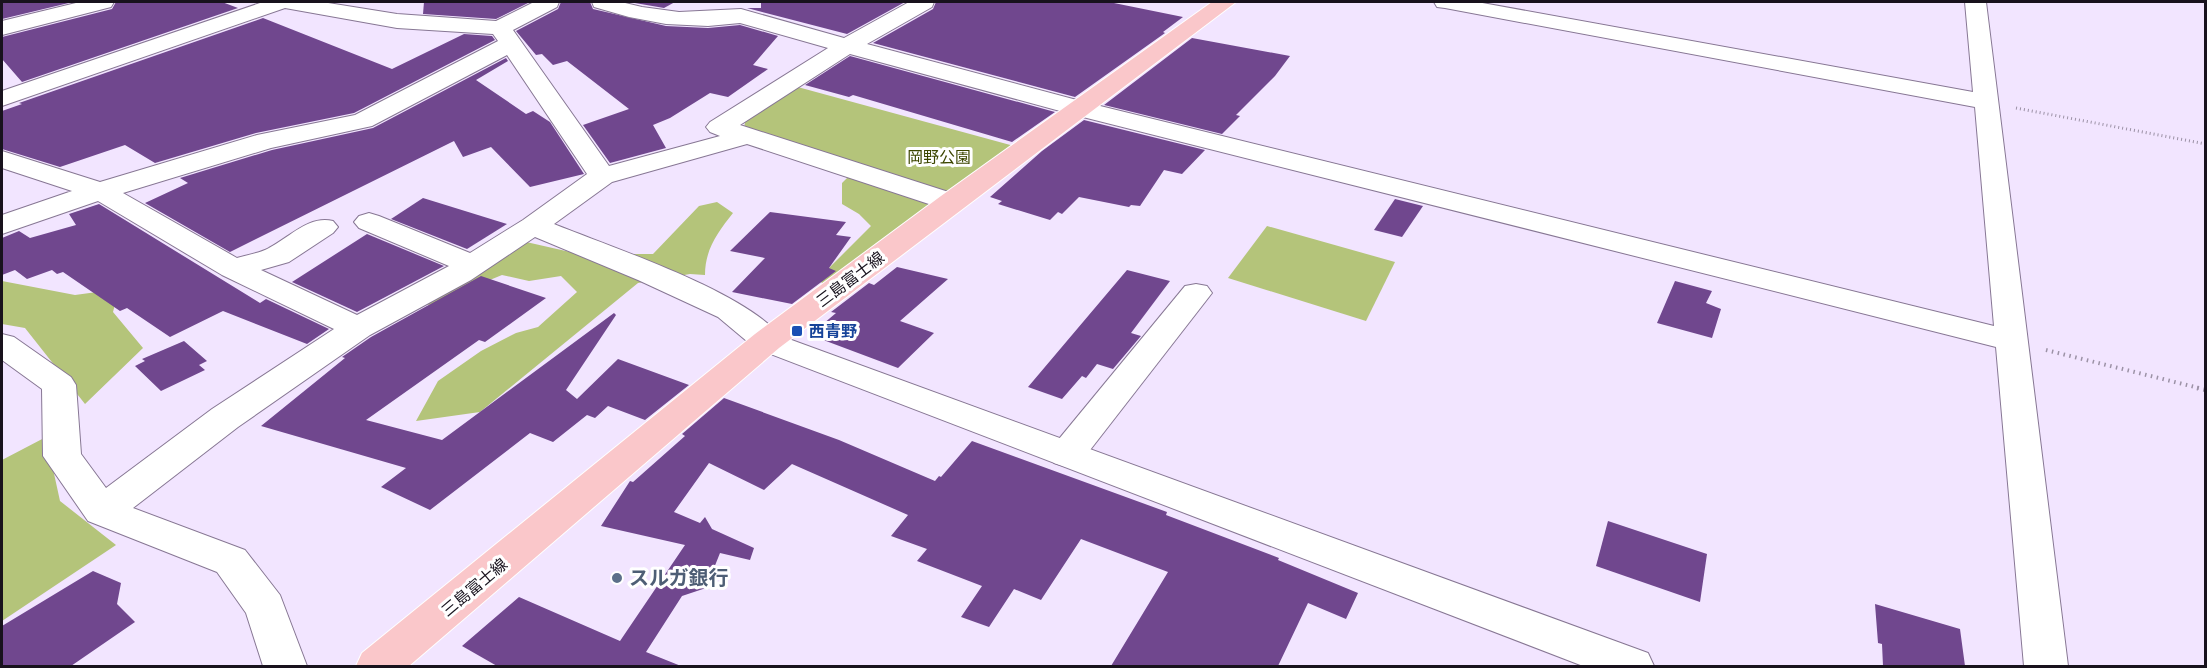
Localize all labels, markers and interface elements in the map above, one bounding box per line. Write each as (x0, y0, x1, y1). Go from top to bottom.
park label: 岡野公園 (907, 149, 971, 169)
street label: 三島富士線 (813, 249, 889, 313)
place label: 西青野 (809, 323, 857, 343)
marker: 西青野 (790, 324, 804, 338)
street label: 三島富士線 (438, 555, 512, 622)
place label: スルガ銀行 (629, 567, 728, 593)
marker: スルガ銀行 (610, 571, 624, 585)

